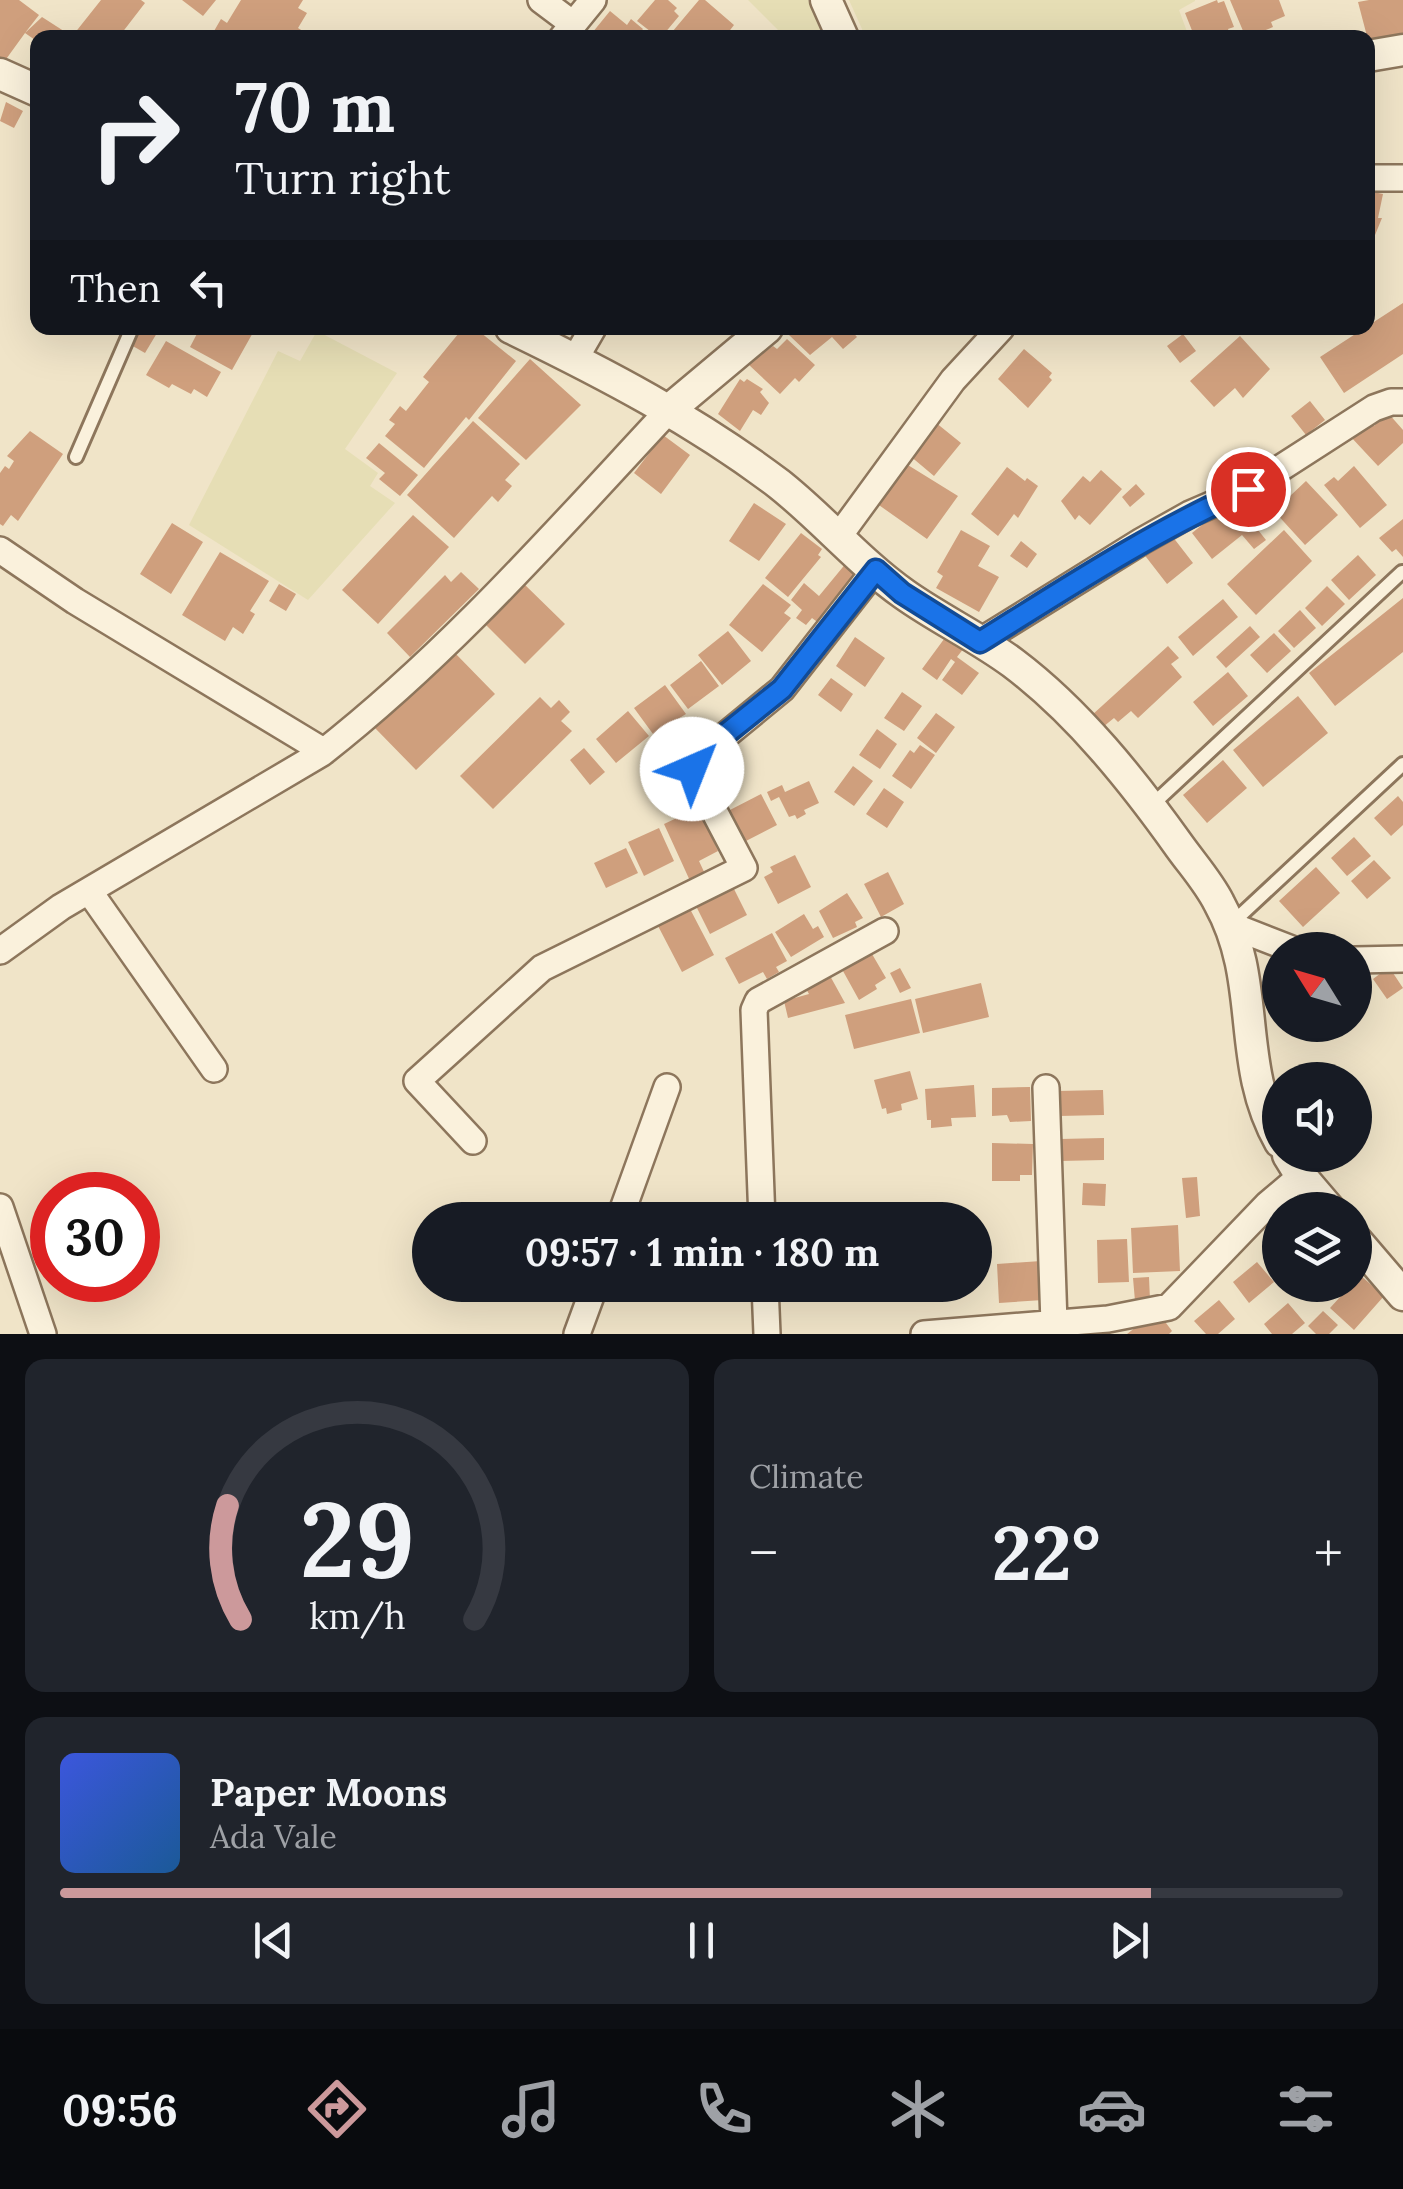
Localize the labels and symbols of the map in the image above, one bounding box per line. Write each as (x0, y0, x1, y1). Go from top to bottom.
pin (1206, 447, 1291, 532)
position arrow (640, 717, 744, 821)
north arrow (1262, 932, 1372, 1042)
speed limit sign: 30 (30, 1172, 160, 1302)

